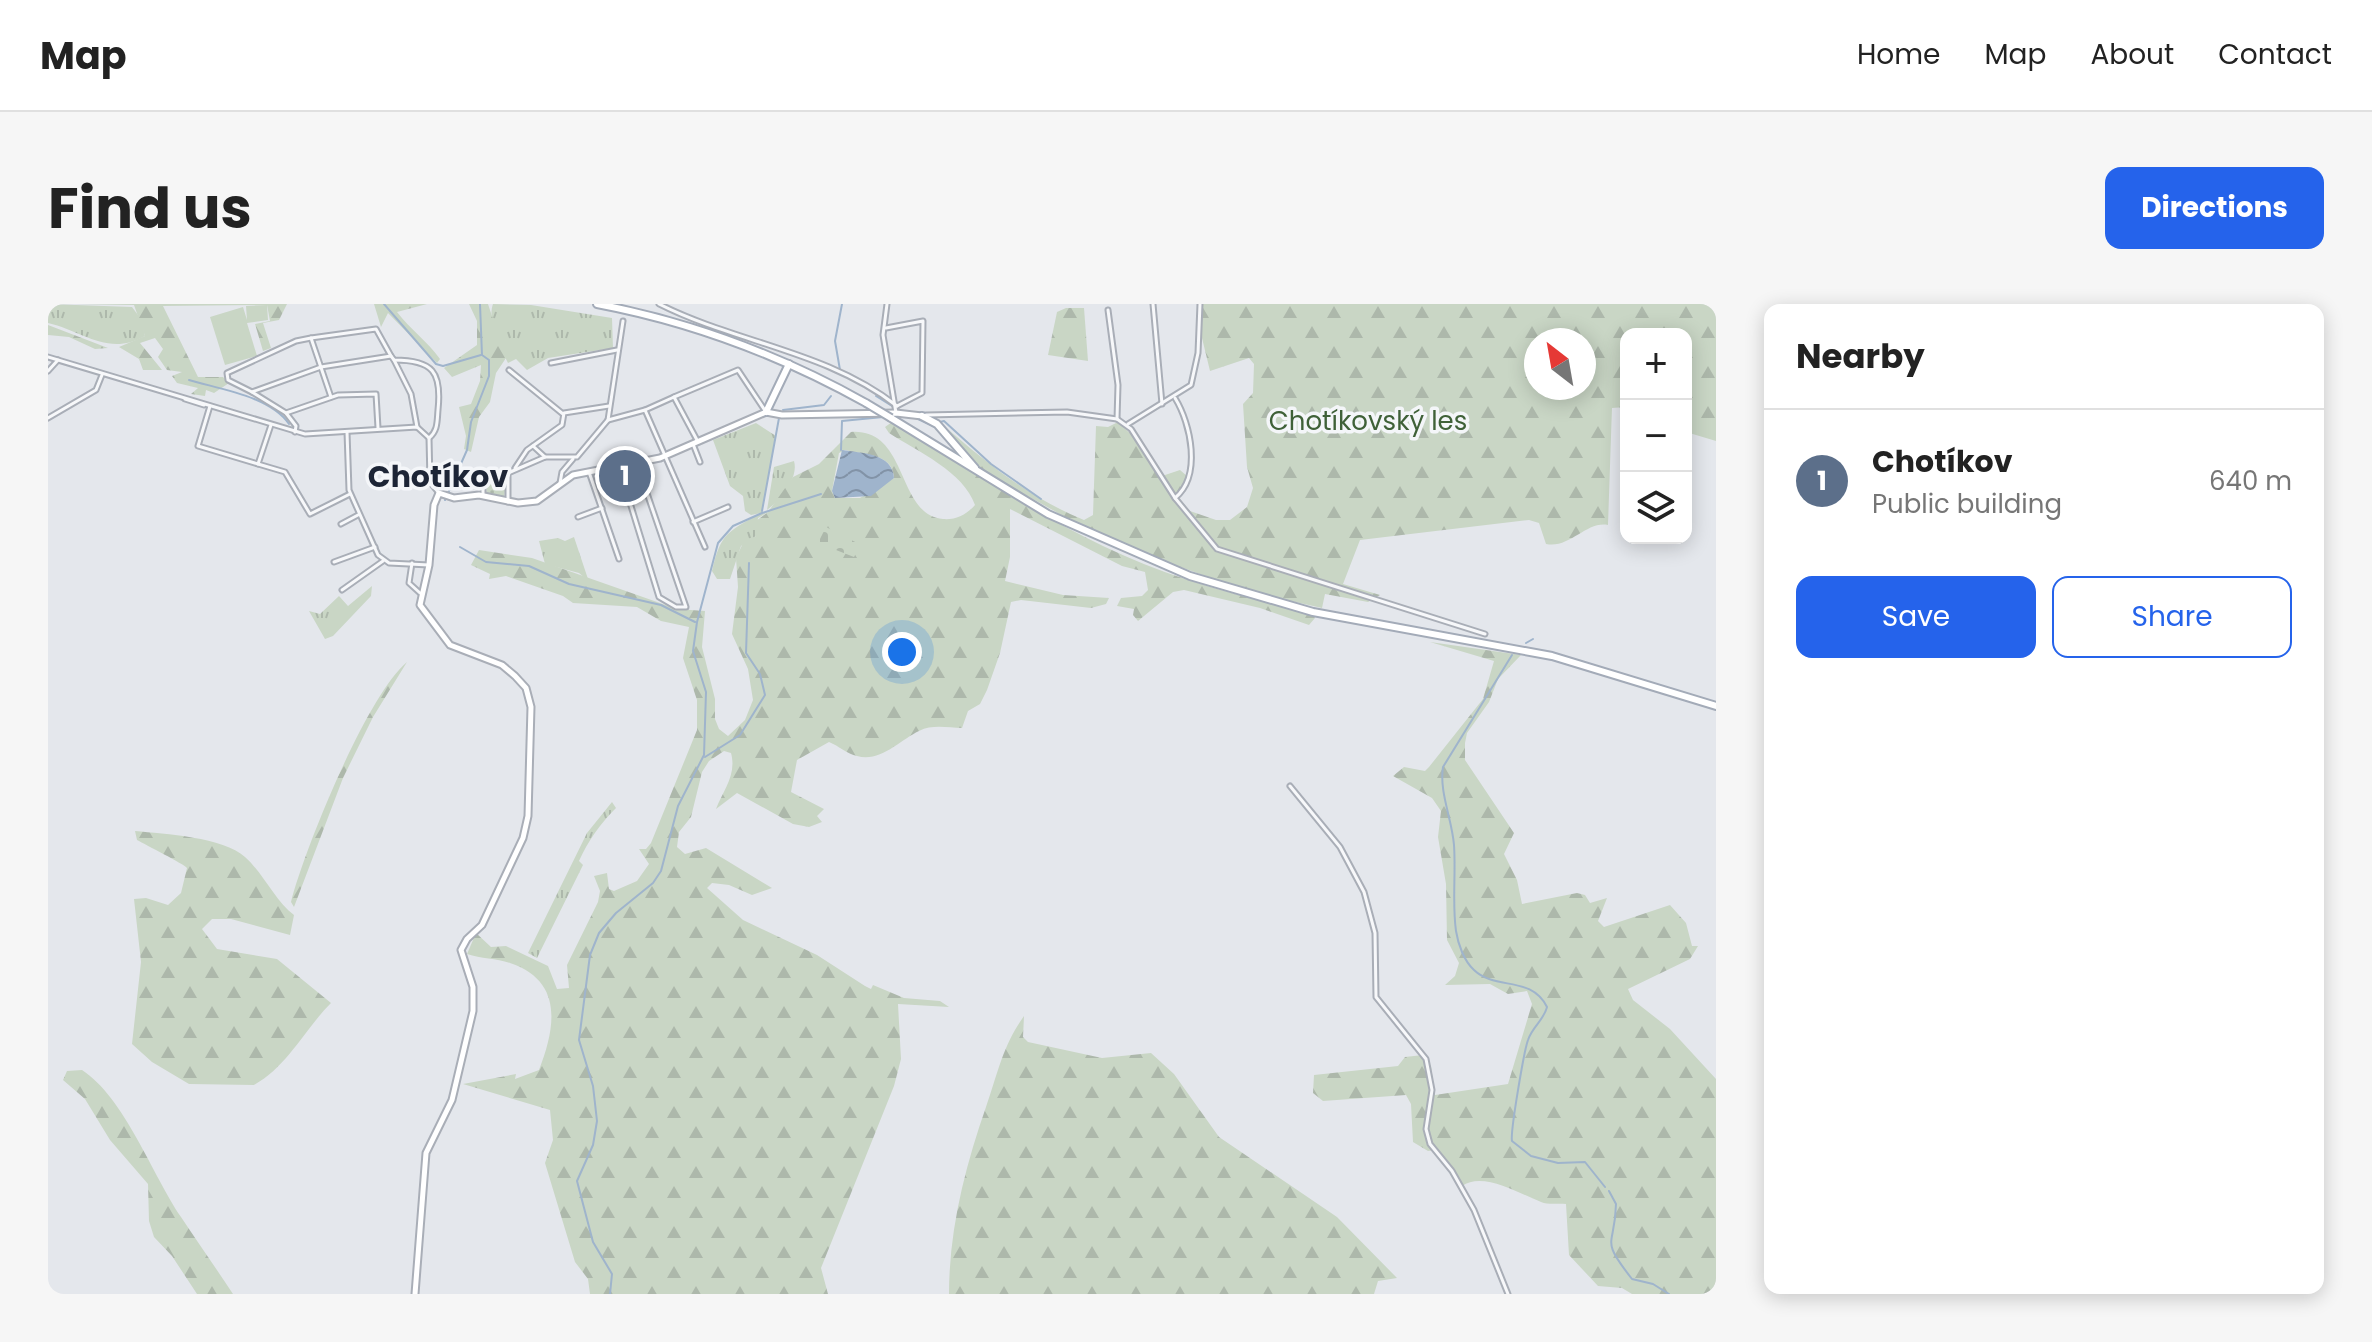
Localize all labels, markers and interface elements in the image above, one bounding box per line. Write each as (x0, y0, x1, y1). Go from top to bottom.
text: Map (40, 29, 127, 82)
text: Home (1857, 35, 1940, 74)
text: Map (1984, 35, 2046, 74)
text: About (2090, 35, 2174, 74)
text: Contact (2218, 35, 2332, 74)
button: Directions (2105, 167, 2324, 249)
text: Find us (48, 169, 252, 248)
north arrow (1524, 328, 1596, 400)
map controls (1620, 328, 1692, 544)
button: + (1620, 328, 1692, 400)
text: Nearby (1796, 332, 1925, 380)
button: − (1620, 400, 1692, 472)
park label: Chotíkovský les (1269, 403, 1467, 439)
text: Chotíkov (1872, 440, 2012, 483)
pin: 1 (599, 446, 651, 506)
district label: Chotíkov (368, 455, 508, 498)
text: 1 (1817, 463, 1827, 499)
text: 640 m (2209, 463, 2292, 499)
button: layers (1620, 472, 1692, 544)
text: Public building (1872, 486, 2062, 522)
button: Save (1796, 576, 2036, 658)
button: Share (2052, 576, 2292, 658)
your location (882, 632, 922, 672)

